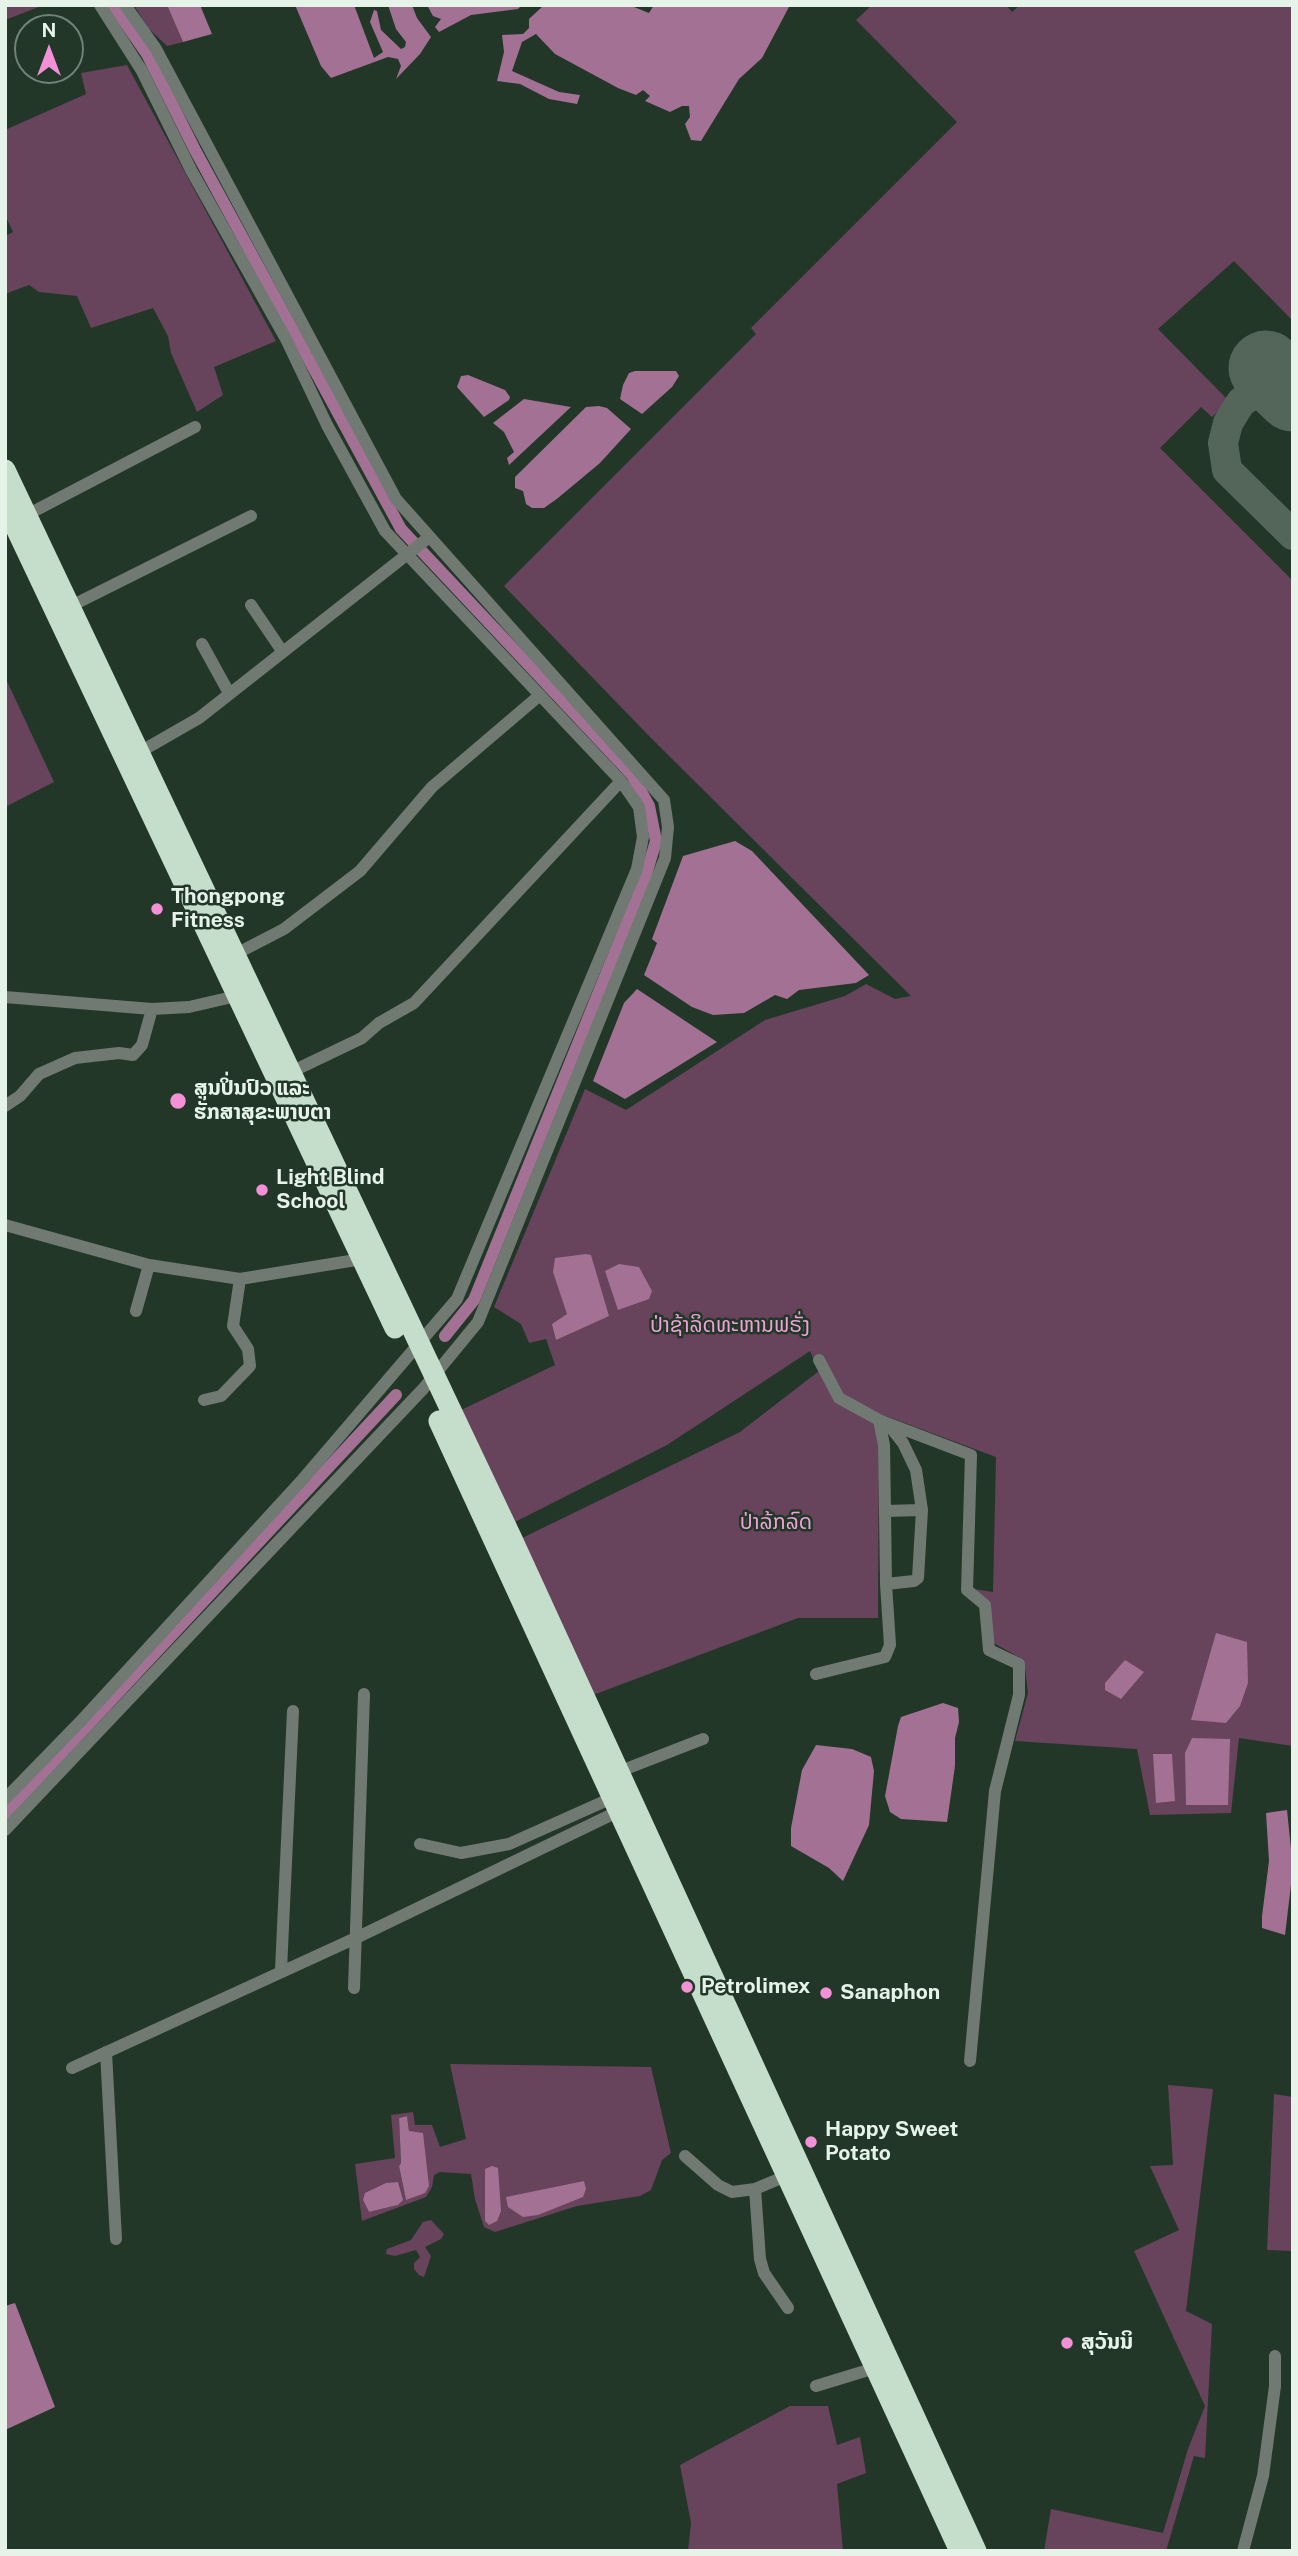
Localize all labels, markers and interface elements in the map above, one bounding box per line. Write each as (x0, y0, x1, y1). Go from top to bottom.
north arrow (14, 14, 84, 84)
text: N (42, 19, 56, 41)
place label: Thongpong Fitness (171, 884, 285, 934)
marker: Thongpong Fitness (149, 901, 165, 917)
place label: ສູນປິ່ນປົວ ແລະ ຮັກສາສຸຂະພາບຕາ (194, 1076, 331, 1126)
marker: ສູນປິ່ນປົວ ແລະ ຮັກສາສຸຂະພາບຕາ (168, 1091, 188, 1111)
place label: Light Blind School (276, 1165, 384, 1215)
marker: Light Blind School (254, 1182, 270, 1198)
park label: ປ່າຊ້າລິດທະຫານຟຣັ່ງ (650, 1313, 810, 1339)
park label: ປ່າລ້ກລົດ (740, 1510, 812, 1536)
place label: Petrolimex (701, 1974, 810, 2000)
marker: Petrolimex (679, 1979, 695, 1995)
place label: Sanaphon (840, 1980, 940, 2006)
marker: Sanaphon (818, 1985, 834, 2001)
place label: Happy Sweet Potato (825, 2117, 958, 2167)
marker: Happy Sweet Potato (803, 2134, 819, 2150)
place label: ສຸວັນນິ (1081, 2330, 1133, 2356)
marker: ສຸວັນນິ (1059, 2335, 1075, 2351)

